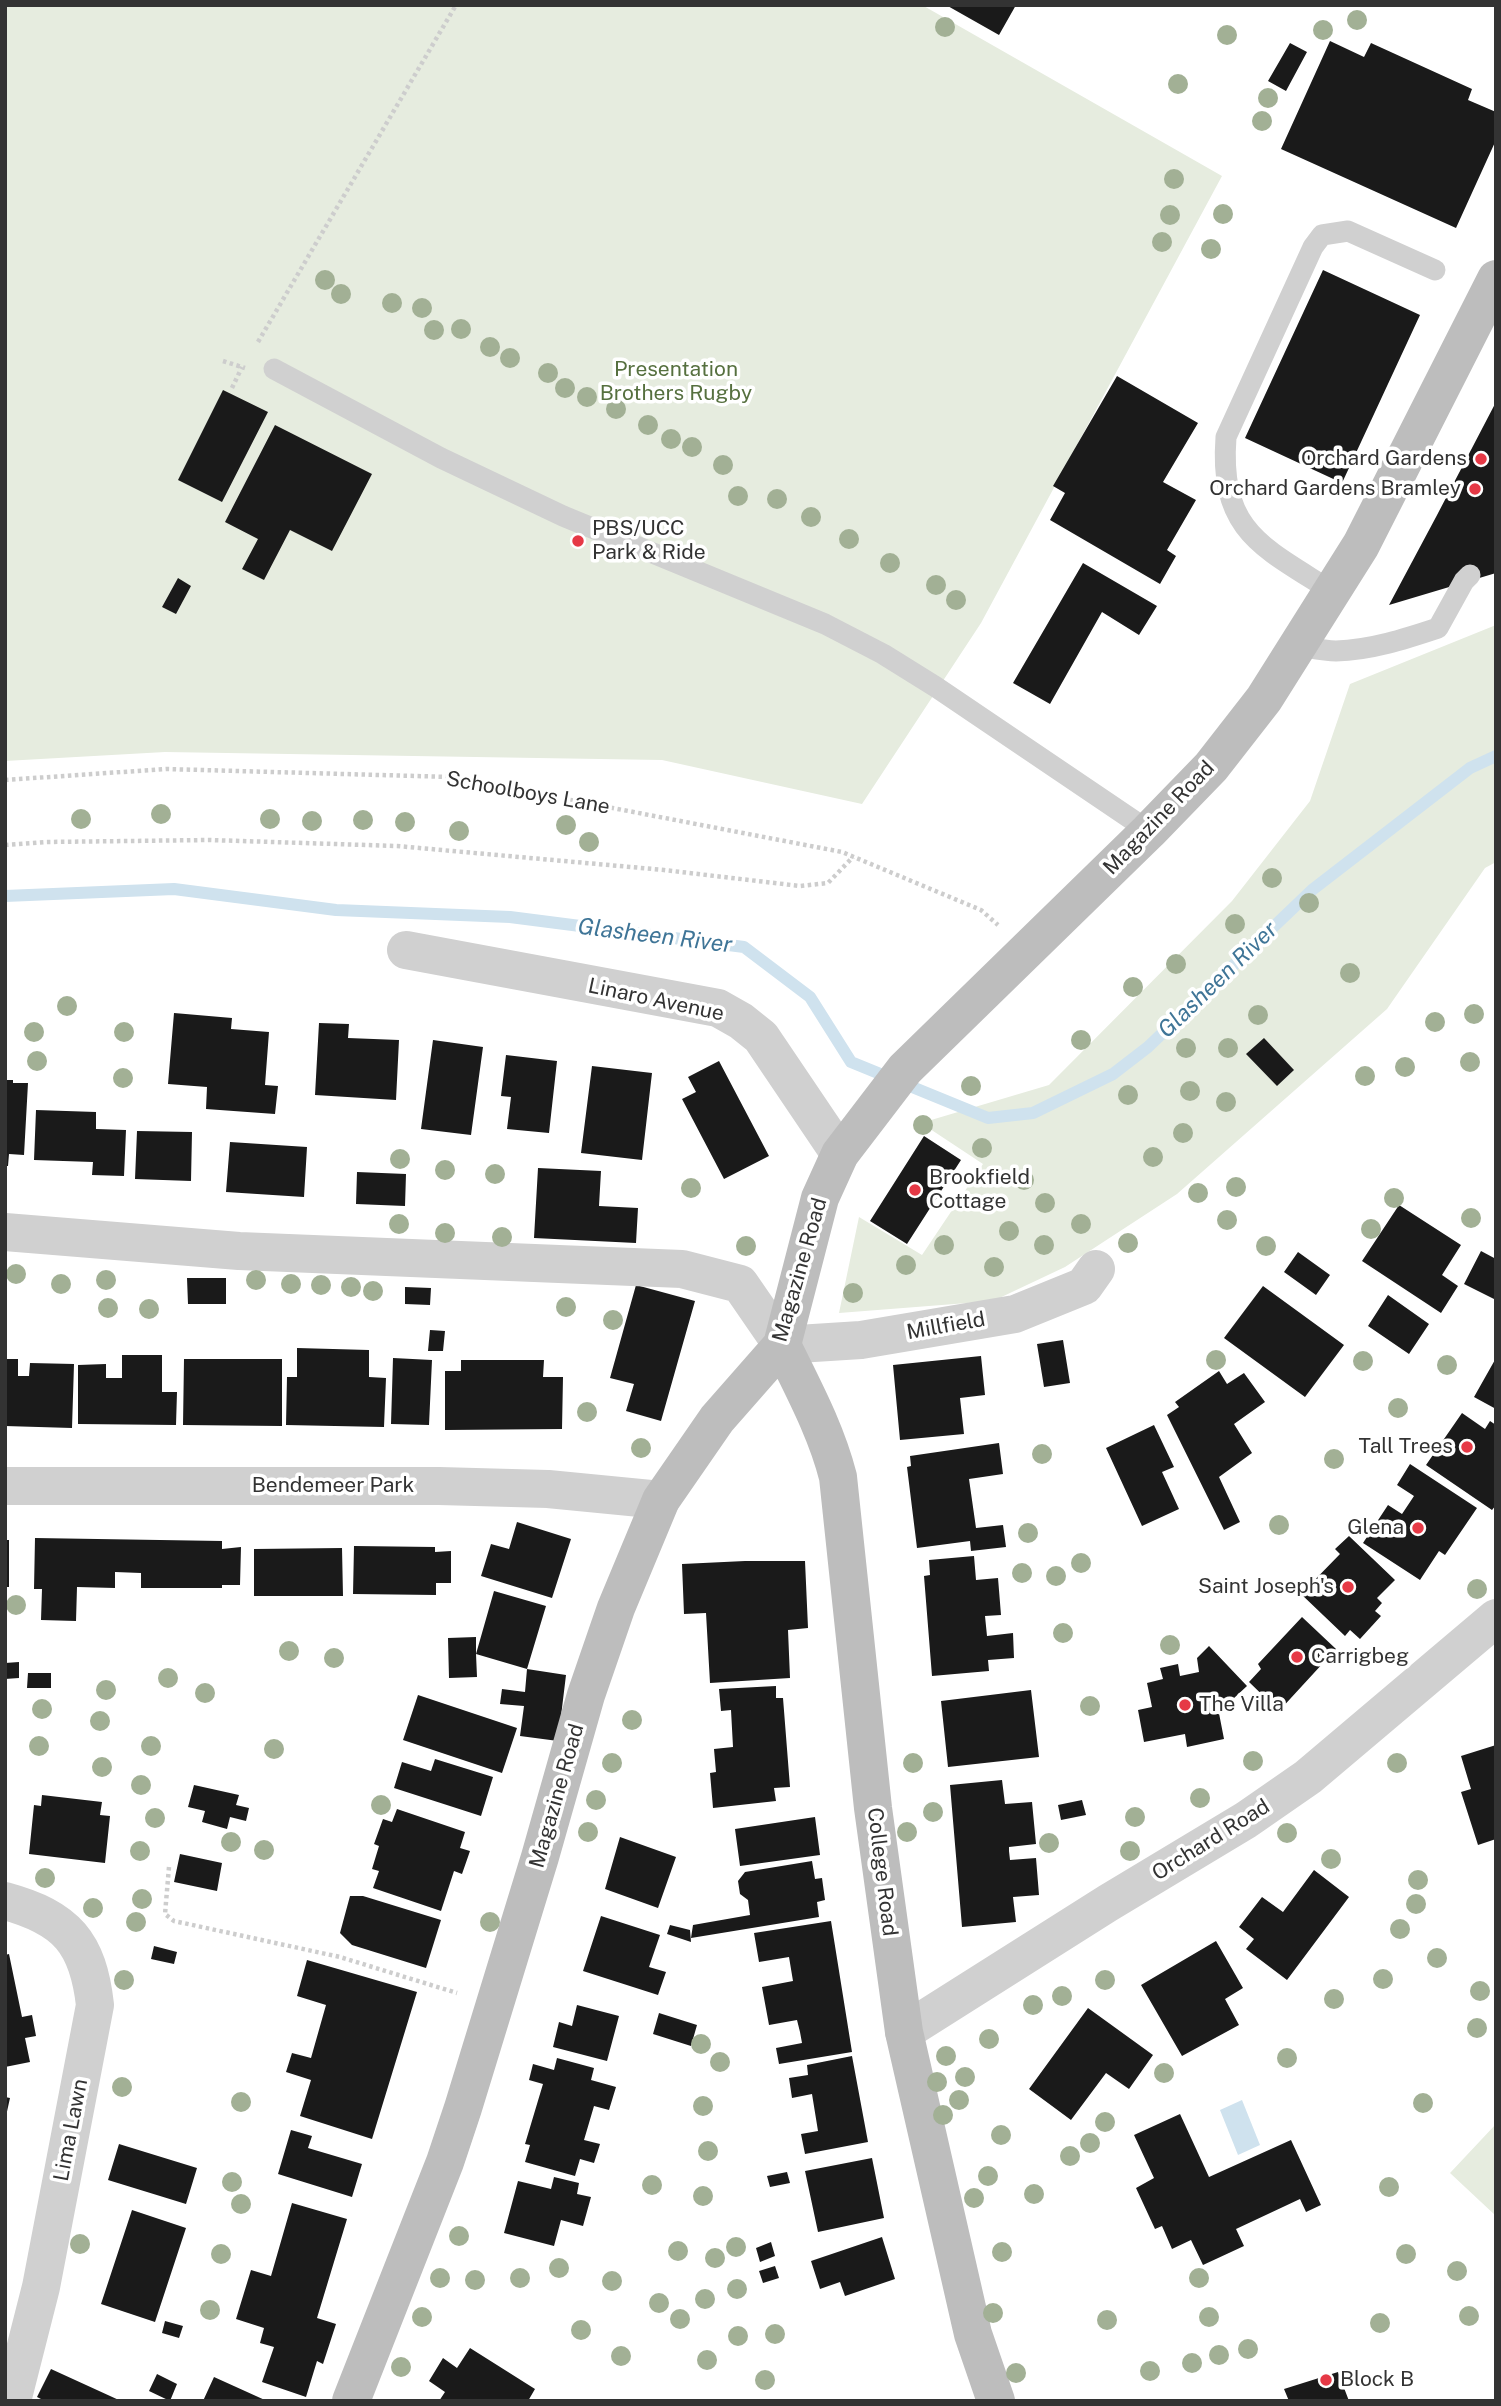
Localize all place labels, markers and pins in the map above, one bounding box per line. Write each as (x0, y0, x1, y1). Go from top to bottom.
place label: Orchard Gardens (1301, 446, 1467, 472)
marker: Orchard Gardens (1473, 451, 1489, 467)
place label: Orchard Gardens Bramley (1209, 476, 1461, 502)
marker: Orchard Gardens Bramley (1467, 481, 1483, 497)
place label: PBS/UCC Park & Ride (592, 516, 706, 566)
marker: PBS/UCC Park & Ride (570, 533, 586, 549)
place label: Brookfield Cottage (929, 1165, 1030, 1215)
marker: Brookfield Cottage (907, 1182, 923, 1198)
place label: Tall Trees (1358, 1434, 1453, 1460)
marker: Tall Trees (1459, 1439, 1475, 1455)
place label: Glena (1347, 1515, 1404, 1541)
marker: Glena (1410, 1520, 1426, 1536)
place label: Saint Joseph's (1198, 1574, 1334, 1600)
marker: Saint Joseph's (1340, 1579, 1356, 1595)
place label: Carrigbeg (1311, 1644, 1409, 1670)
marker: Carrigbeg (1289, 1649, 1305, 1665)
place label: The Villa (1199, 1692, 1284, 1718)
marker: The Villa (1177, 1697, 1193, 1713)
place label: Block B (1340, 2367, 1414, 2393)
marker: Block B (1318, 2372, 1334, 2388)

